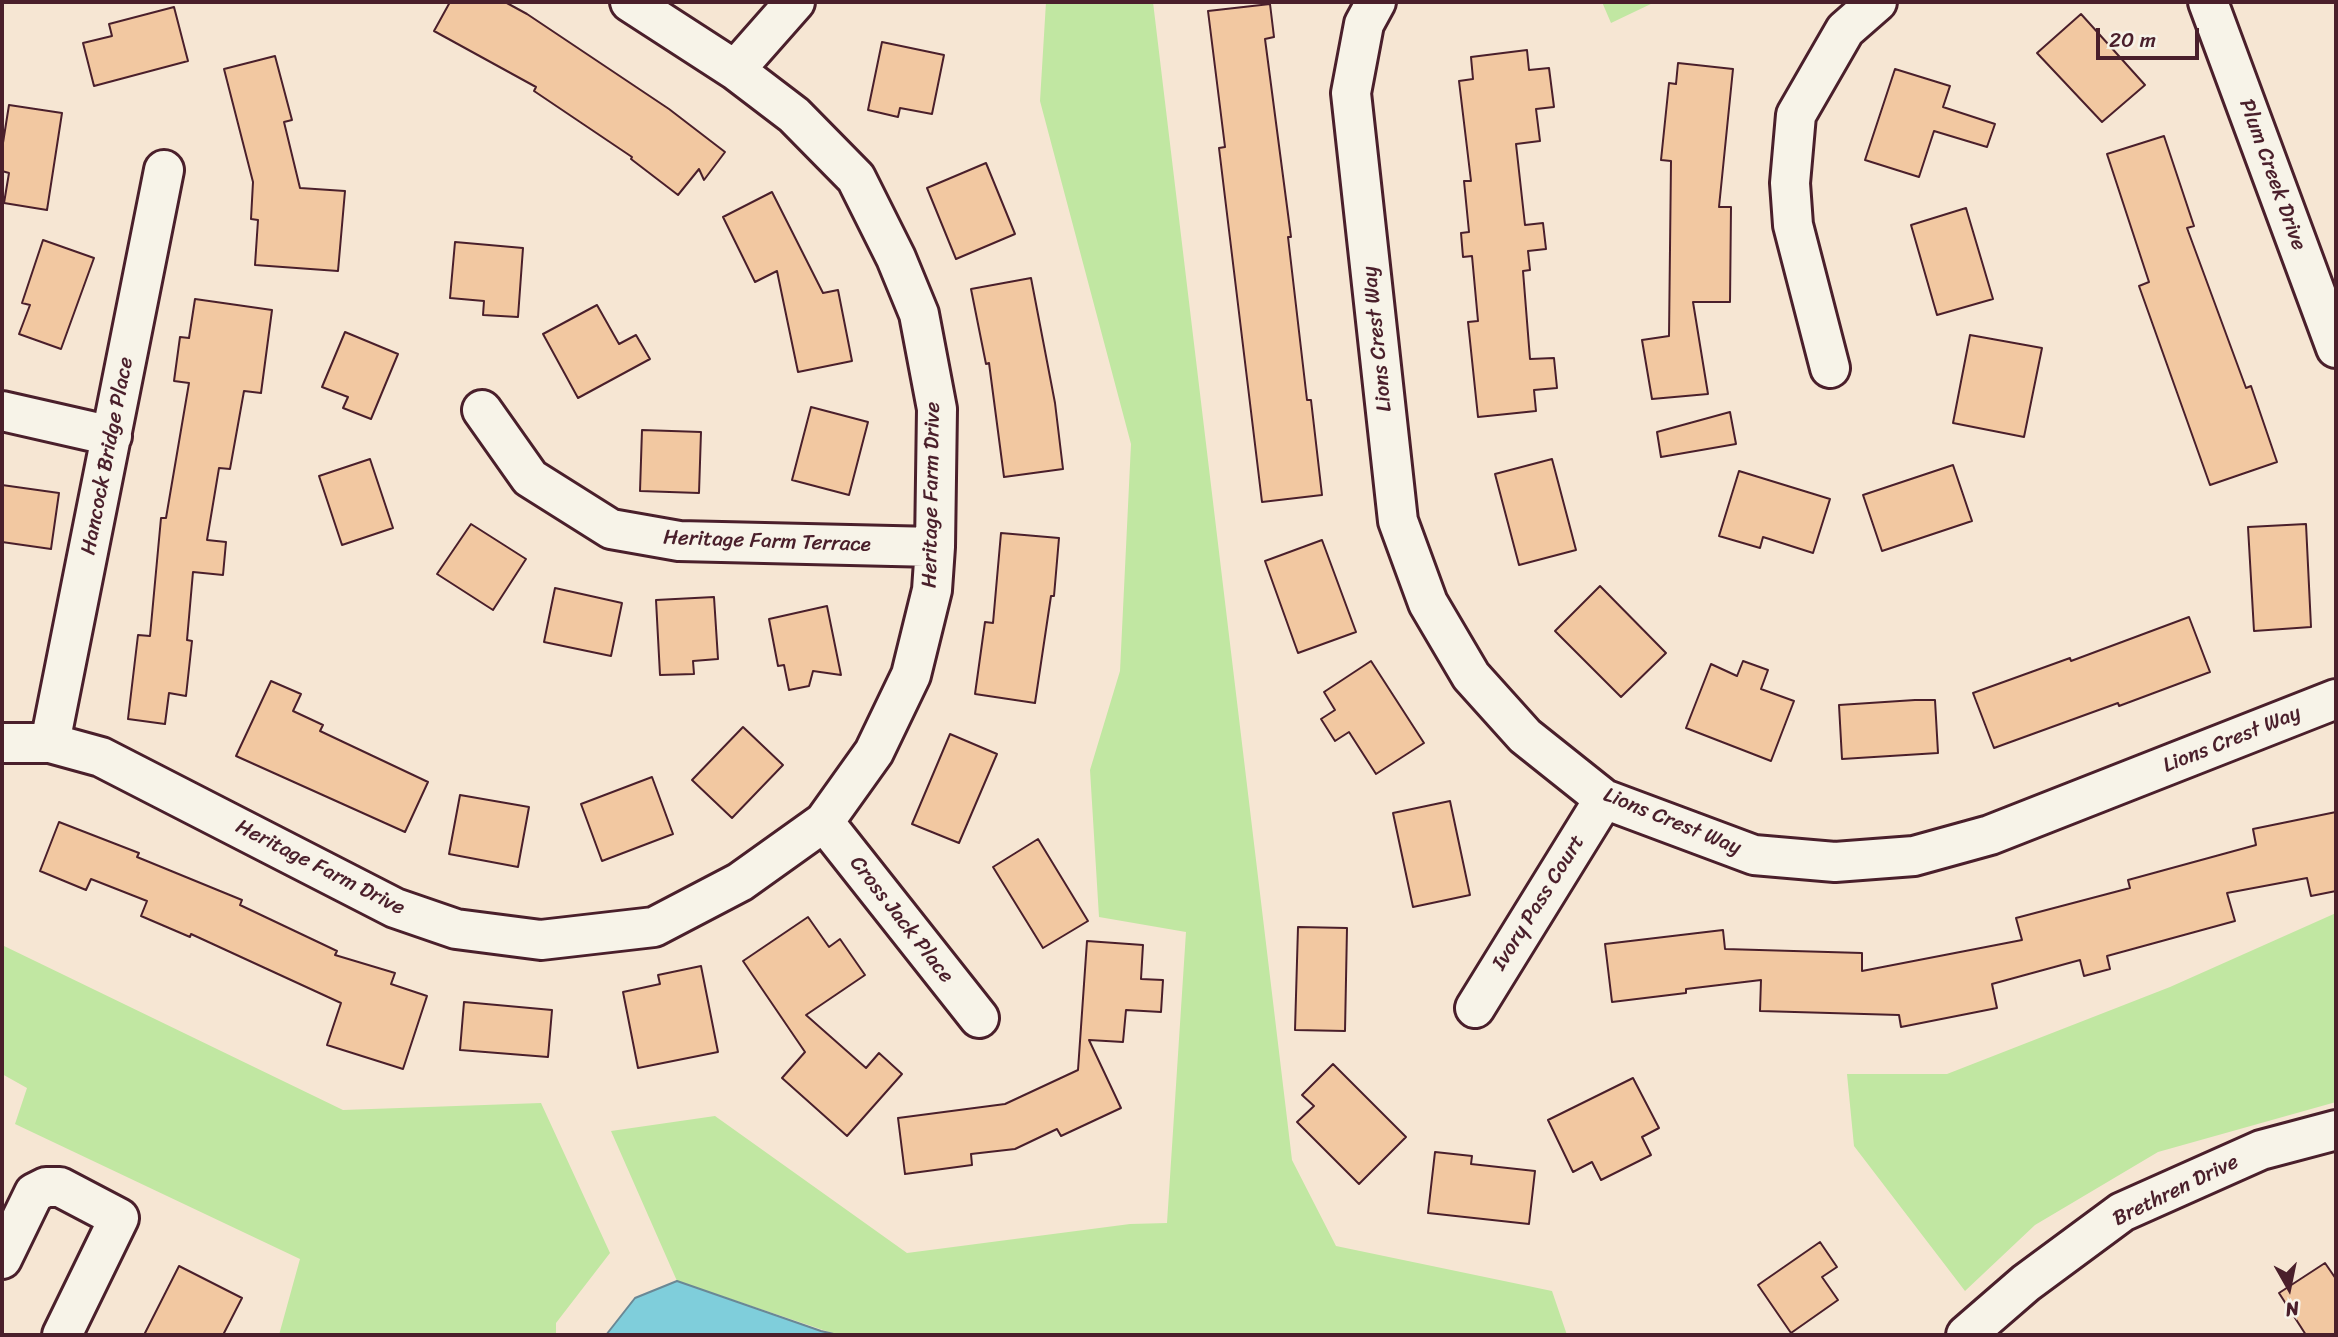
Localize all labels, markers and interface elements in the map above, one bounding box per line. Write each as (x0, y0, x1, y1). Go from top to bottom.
scale bar (2100, 14, 2203, 58)
text: 20 m (2109, 21, 2156, 59)
street label: Plum Creek Drive (2233, 96, 2311, 254)
street label: Lions Crest Way (1358, 265, 1398, 413)
street label: Hancock Bridge Place (76, 355, 140, 557)
street label: Heritage Farm Drive (918, 402, 946, 588)
street label: Heritage Farm Terrace (663, 526, 871, 558)
street label: Lions Crest Way (2159, 701, 2305, 779)
street label: Lions Crest Way (1599, 783, 1745, 861)
street label: Heritage Farm Drive (231, 814, 409, 922)
street label: Ivory Pass Court (1487, 831, 1591, 975)
street label: Cross Jack Place (844, 852, 958, 988)
street label: Brethren Drive (2109, 1150, 2243, 1232)
north arrow (2254, 1253, 2324, 1323)
text: N (2283, 1292, 2301, 1327)

